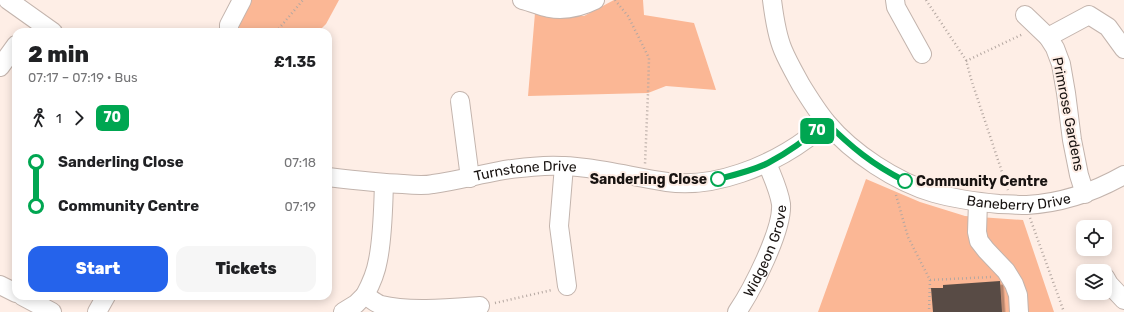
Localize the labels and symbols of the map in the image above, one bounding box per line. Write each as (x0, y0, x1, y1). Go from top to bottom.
street label: Primrose Gardens (1049, 55, 1087, 173)
line badge: 70 (799, 118, 835, 144)
street label: Turnstone Drive (472, 157, 577, 184)
place label: Sanderling Close (590, 171, 707, 188)
marker: Sanderling Close (710, 171, 726, 187)
marker: Community Centre (897, 173, 913, 189)
place label: Community Centre (916, 173, 1048, 190)
street label: Baneberry Drive (965, 189, 1073, 214)
street label: Widgeon Grove (740, 204, 790, 300)

